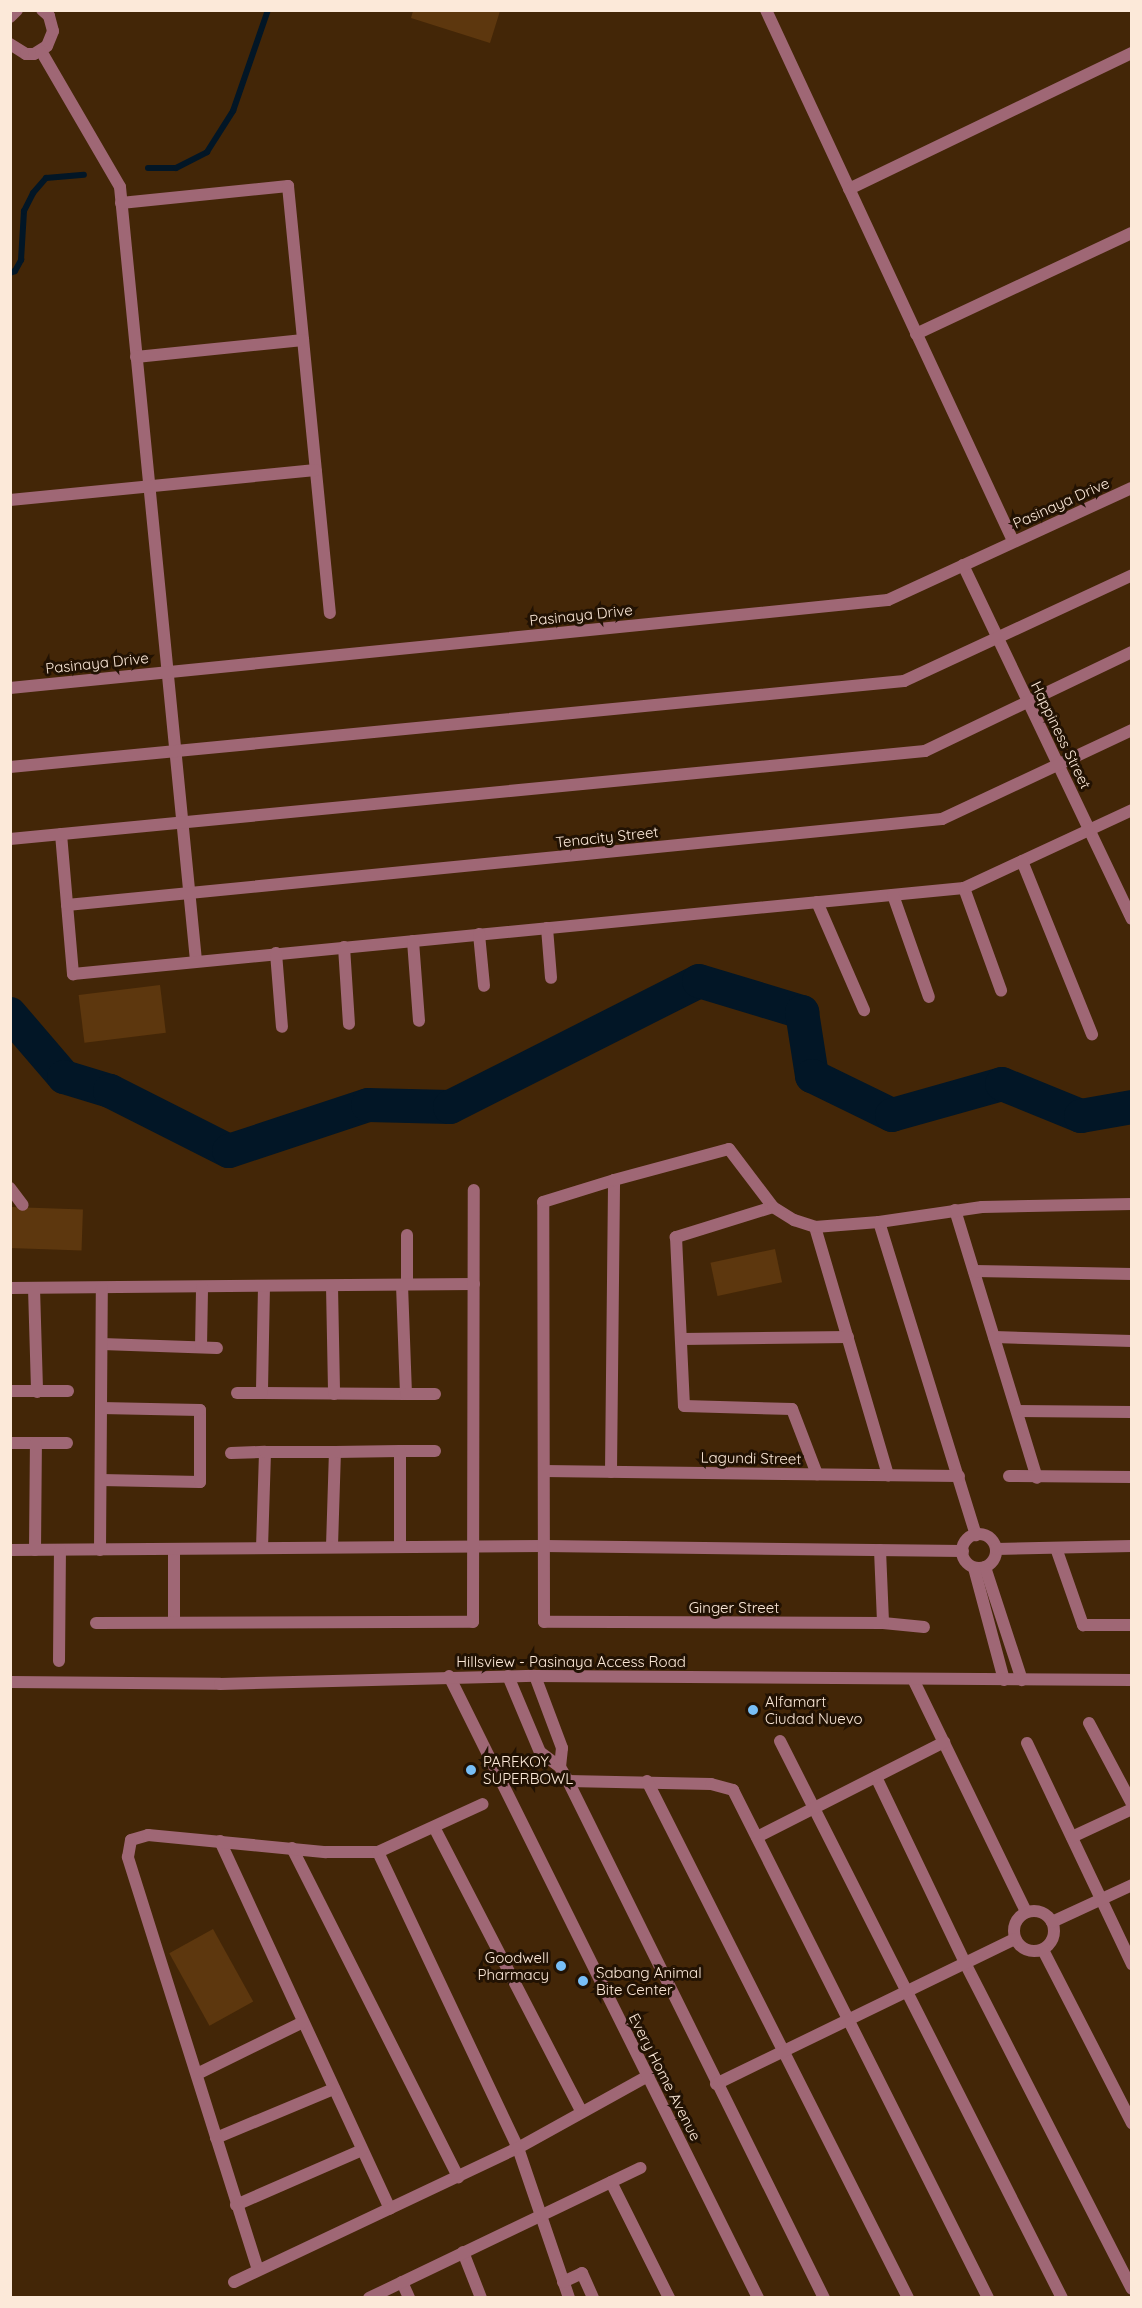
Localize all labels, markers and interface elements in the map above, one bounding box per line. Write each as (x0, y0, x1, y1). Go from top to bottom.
street label: Pasinaya Drive (1010, 474, 1112, 532)
street label: Pasinaya Drive (528, 601, 634, 629)
street label: Pasinaya Drive (44, 649, 150, 677)
street label: Happiness Street (1027, 678, 1095, 792)
street label: Tenacity Street (555, 823, 659, 851)
street label: Lagundi Street (700, 1448, 802, 1468)
street label: Ginger Street (689, 1599, 779, 1617)
street label: Hillsview - Pasinaya Access Road (456, 1653, 686, 1671)
place label: Alfamart Ciudad Nuevo (765, 1692, 863, 1727)
marker: Alfamart Ciudad Nuevo (746, 1703, 760, 1717)
place label: PAREKOY SUPERBOWL (483, 1752, 573, 1787)
marker: PAREKOY SUPERBOWL (464, 1763, 478, 1777)
place label: Goodwell Pharmacy (478, 1948, 549, 1983)
marker: Goodwell Pharmacy (554, 1959, 568, 1973)
place label: Sabang Animal Bite Center (596, 1963, 702, 1998)
marker: Sabang Animal Bite Center (574, 1972, 592, 1990)
street label: Every Home Avenue (625, 2010, 705, 2144)

